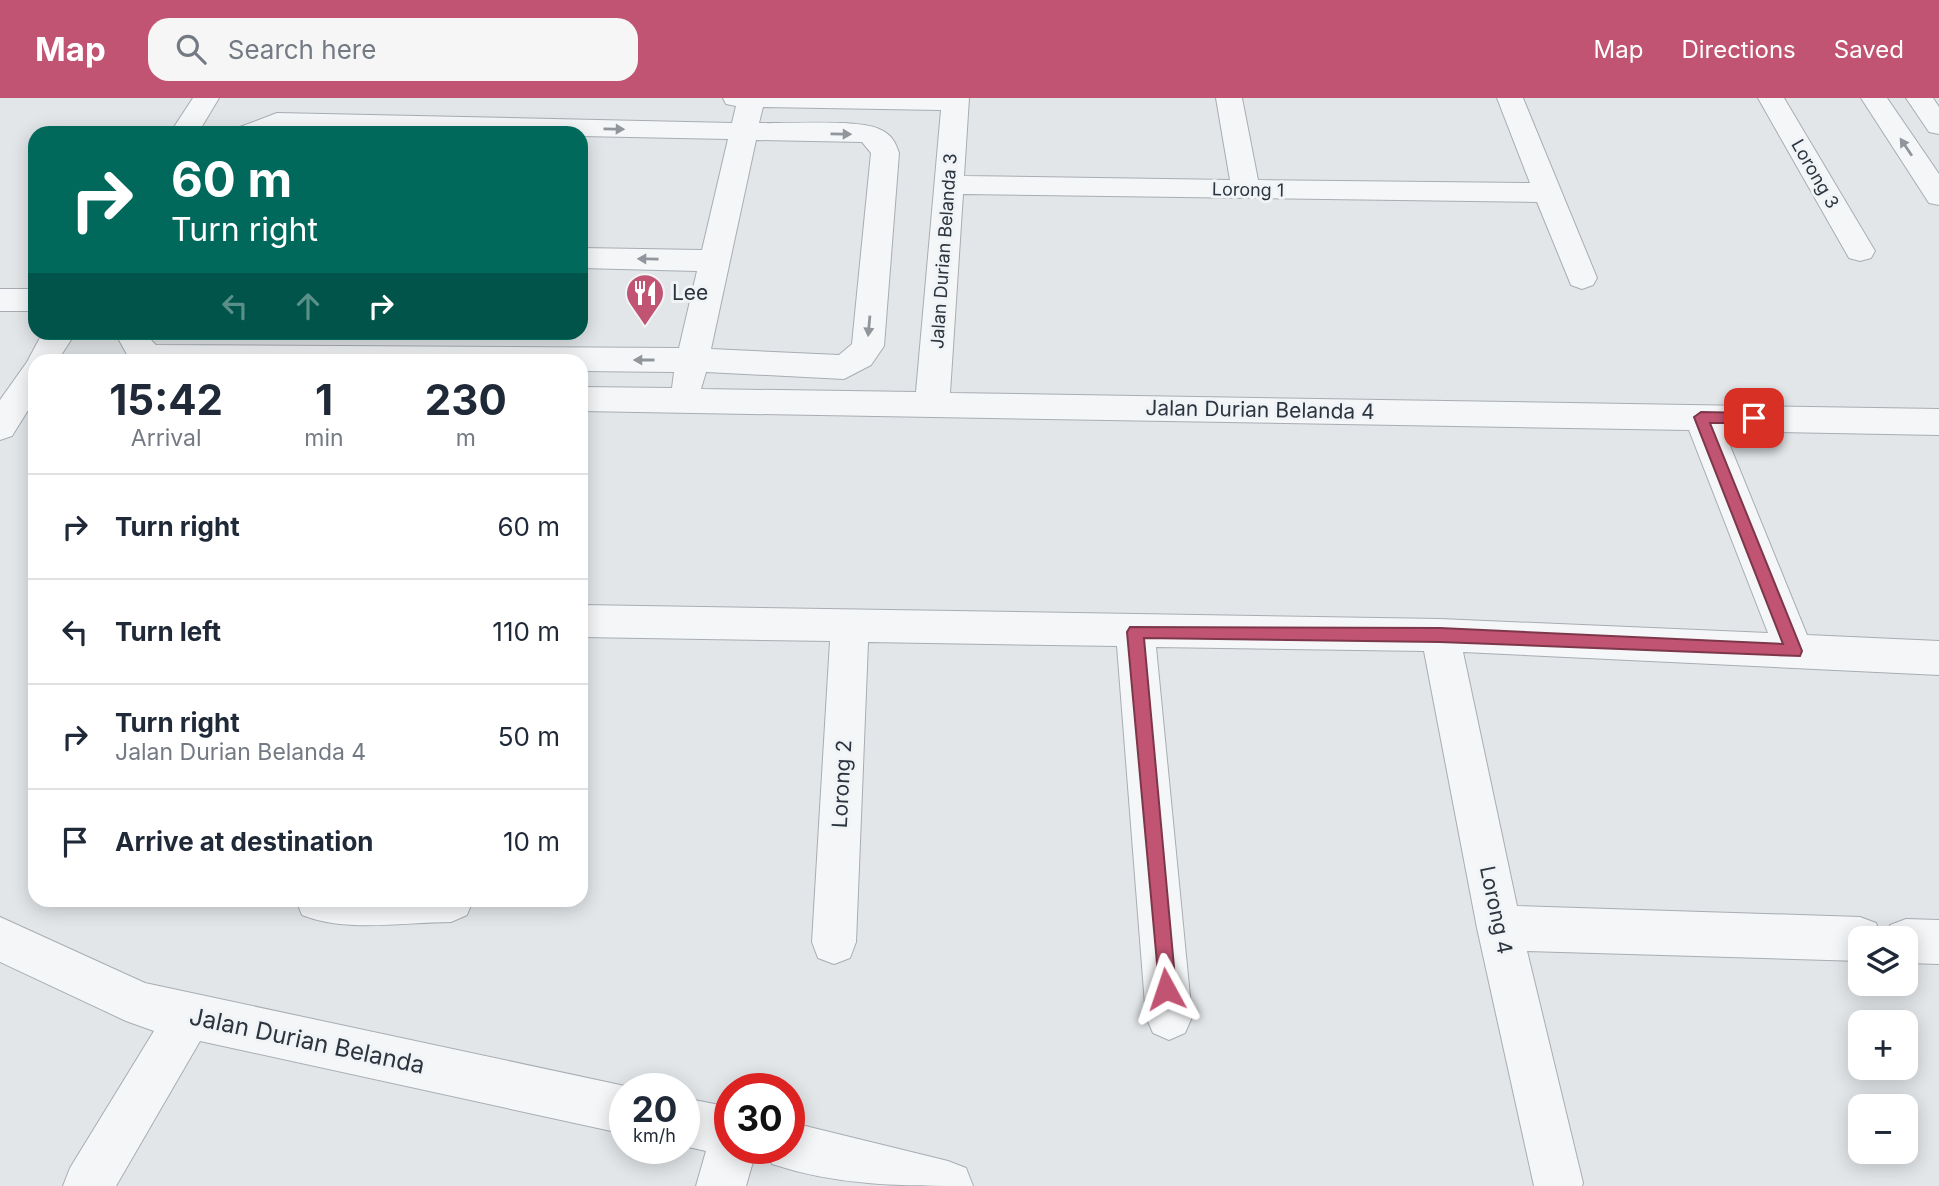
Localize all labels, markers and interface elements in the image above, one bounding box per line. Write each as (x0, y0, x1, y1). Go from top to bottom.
search box (148, 18, 638, 81)
text: Map (35, 29, 106, 69)
icon: search (172, 30, 210, 68)
text: Search here (228, 34, 376, 65)
text: Map (1594, 35, 1643, 64)
text: Directions (1681, 35, 1796, 64)
text: Saved (1834, 35, 1904, 64)
one-way arrow (603, 124, 625, 135)
one-way arrow (830, 128, 852, 139)
street label: Lorong 3 (1787, 136, 1844, 212)
one-way arrow (1900, 137, 1913, 157)
text: 60 m (171, 150, 292, 209)
street label: Jalan Durian Belanda 3 (926, 152, 961, 350)
icon: right (56, 154, 147, 245)
street label: Lorong 1 (1212, 178, 1284, 201)
text: Turn right (171, 210, 318, 249)
one-way arrow (637, 253, 659, 265)
restaurant icon: Lee (624, 272, 666, 327)
place label: Lee (672, 280, 708, 305)
icon: left (216, 287, 254, 325)
icon: ahead (289, 287, 327, 325)
icon: right (362, 287, 400, 325)
one-way arrow (863, 315, 874, 337)
one-way arrow (633, 354, 655, 366)
text: 15:42 (109, 374, 223, 425)
text: 1 (315, 374, 333, 425)
text: 230 (425, 374, 507, 425)
pin (1724, 388, 1784, 448)
street label: Jalan Durian Belanda 4 (1145, 395, 1375, 424)
icon: arrive (1735, 399, 1773, 437)
text: Arrival (131, 424, 202, 452)
text: min (304, 424, 344, 452)
text: m (456, 424, 476, 452)
icon: right (56, 508, 94, 546)
text: Turn right (115, 511, 240, 542)
text: 60 m (497, 511, 560, 542)
icon: left (56, 613, 94, 651)
text: Turn left (115, 616, 221, 647)
text: 110 m (492, 616, 560, 647)
text: Turn right (115, 707, 240, 738)
icon: right (56, 718, 94, 756)
text: 50 m (498, 721, 560, 752)
text: Jalan Durian Belanda 4 (115, 738, 366, 766)
street label: Lorong 2 (827, 739, 856, 829)
icon: arrive (56, 823, 94, 861)
text: Arrive at destination (115, 826, 374, 857)
text: 10 m (503, 826, 560, 857)
street label: Lorong 4 (1475, 864, 1518, 956)
map controls (1848, 926, 1918, 1164)
button: layers (1848, 926, 1918, 996)
position arrow (1129, 952, 1203, 1026)
street label: Jalan Durian Belanda (187, 1001, 427, 1080)
button: + (1848, 1010, 1918, 1080)
speed limit sign: 30 (714, 1073, 805, 1164)
text: 20 (632, 1088, 677, 1130)
button: − (1848, 1094, 1918, 1164)
text: km/h (633, 1125, 676, 1146)

